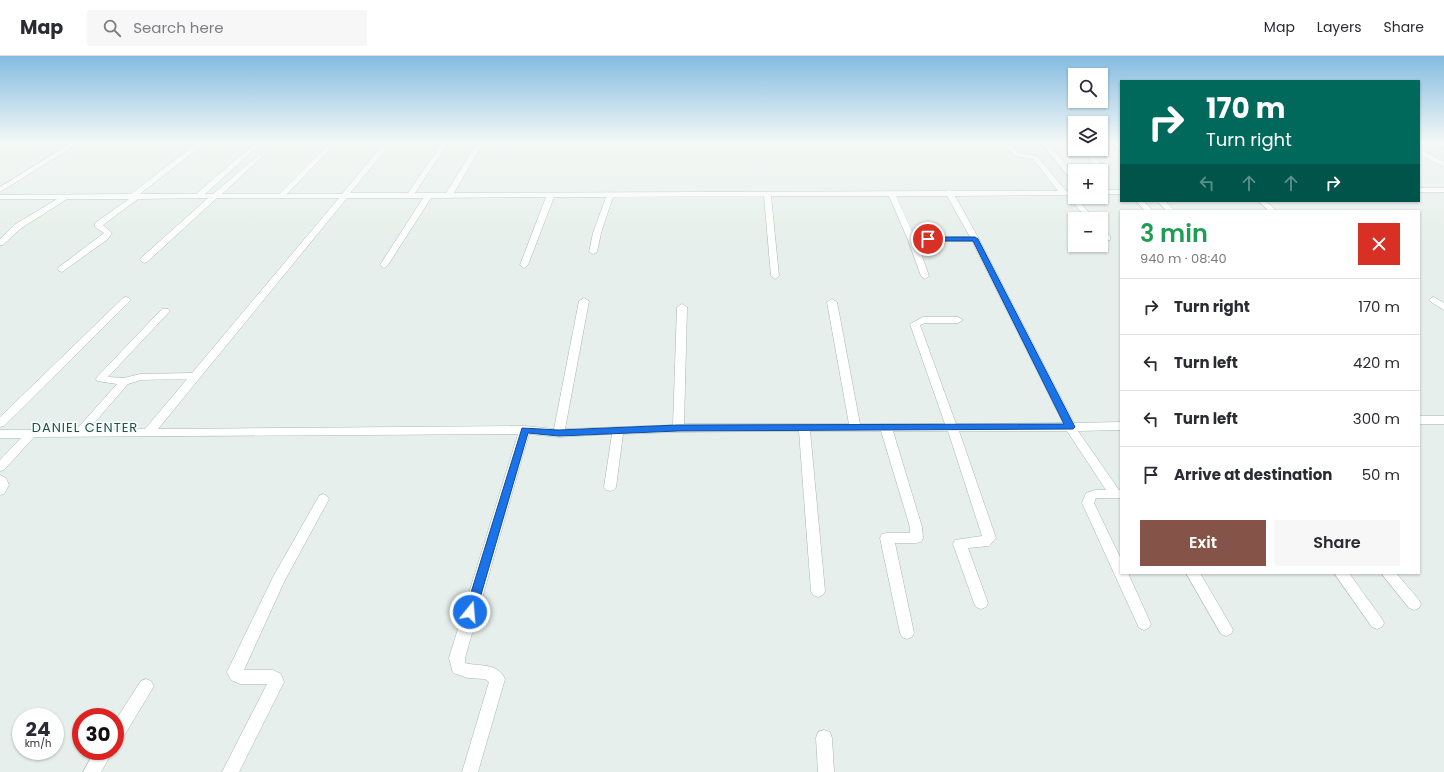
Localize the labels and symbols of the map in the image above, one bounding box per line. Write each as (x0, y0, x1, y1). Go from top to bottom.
pin (911, 222, 945, 256)
district label: DANIEL CENTER (32, 418, 138, 437)
position arrow (449, 591, 491, 633)
speed limit sign: 30 (72, 708, 124, 760)

